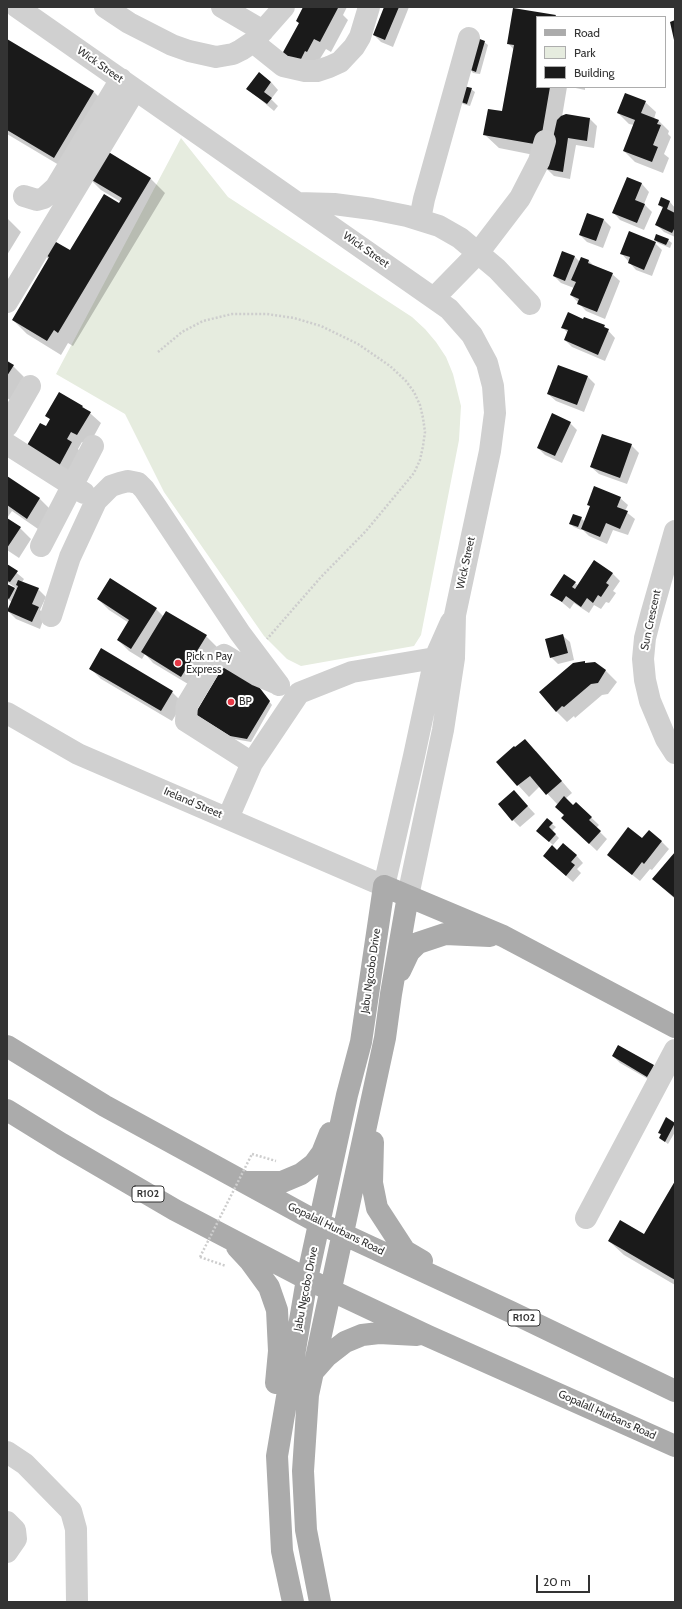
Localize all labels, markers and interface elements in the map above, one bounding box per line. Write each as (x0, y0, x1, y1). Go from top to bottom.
legend (536, 16, 666, 88)
text: Road (574, 25, 600, 40)
street label: Wick Street (74, 44, 126, 86)
text: Park (574, 45, 596, 60)
text: Building (574, 65, 615, 80)
street label: Wick Street (340, 229, 392, 271)
street label: Wick Street (454, 536, 478, 590)
street label: Sun Crescent (638, 589, 664, 651)
place label: Pick n Pay Express (186, 650, 232, 676)
marker: Pick n Pay Express (173, 658, 183, 668)
place label: BP (239, 695, 252, 709)
marker: BP (226, 697, 236, 707)
street label: Ireland Street (162, 785, 224, 821)
street label: Jabu Ngcobo Drive (359, 928, 383, 1014)
road number: R102 (132, 1186, 164, 1202)
street label: Gopalall Hurbans Road (286, 1200, 386, 1258)
street label: Jabu Ngcobo Drive (291, 1246, 321, 1332)
road number: R102 (508, 1310, 540, 1326)
street label: Gopalall Hurbans Road (556, 1387, 658, 1443)
scale bar (538, 1567, 592, 1593)
text: 20 m (543, 1574, 571, 1589)

